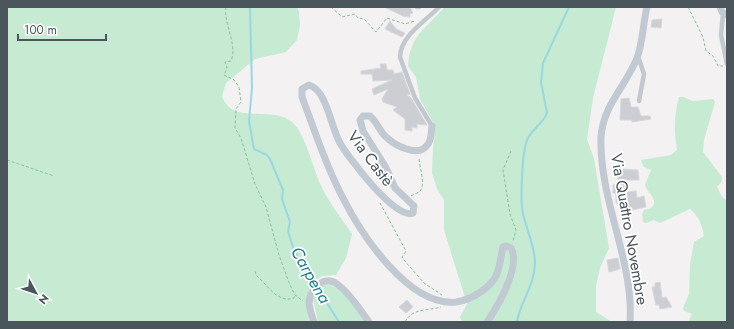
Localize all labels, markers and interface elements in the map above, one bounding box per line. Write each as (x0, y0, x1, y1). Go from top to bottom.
scale bar (18, 16, 106, 42)
text: 100 m (24, 21, 57, 39)
street label: Via Castè (342, 126, 399, 191)
street label: Via Quattro Novembre (605, 152, 654, 307)
water label: Carpena (285, 242, 337, 309)
north arrow (16, 273, 56, 313)
text: N (35, 291, 53, 308)

